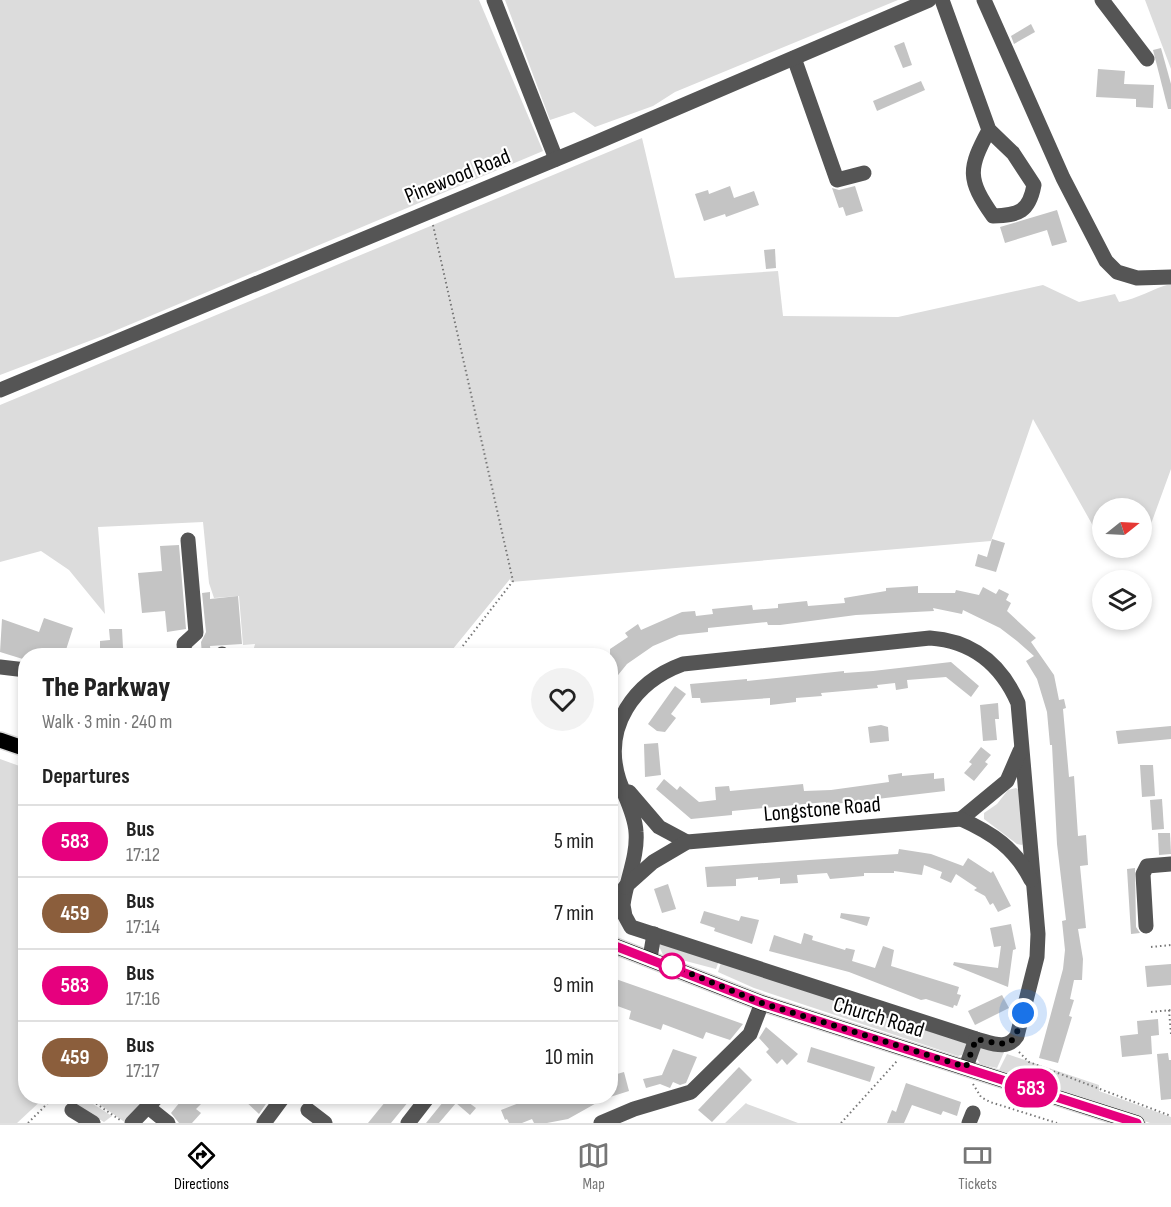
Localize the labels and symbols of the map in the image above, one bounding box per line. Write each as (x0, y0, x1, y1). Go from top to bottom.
street label: Pinewood Road (401, 143, 514, 210)
north arrow (1092, 498, 1152, 558)
street label: Longstone Road (763, 791, 882, 828)
unlabelled marker (659, 953, 685, 979)
street label: Church Road (830, 991, 927, 1044)
your location (1008, 998, 1038, 1028)
line badge: 583 (996, 1068, 1066, 1108)

